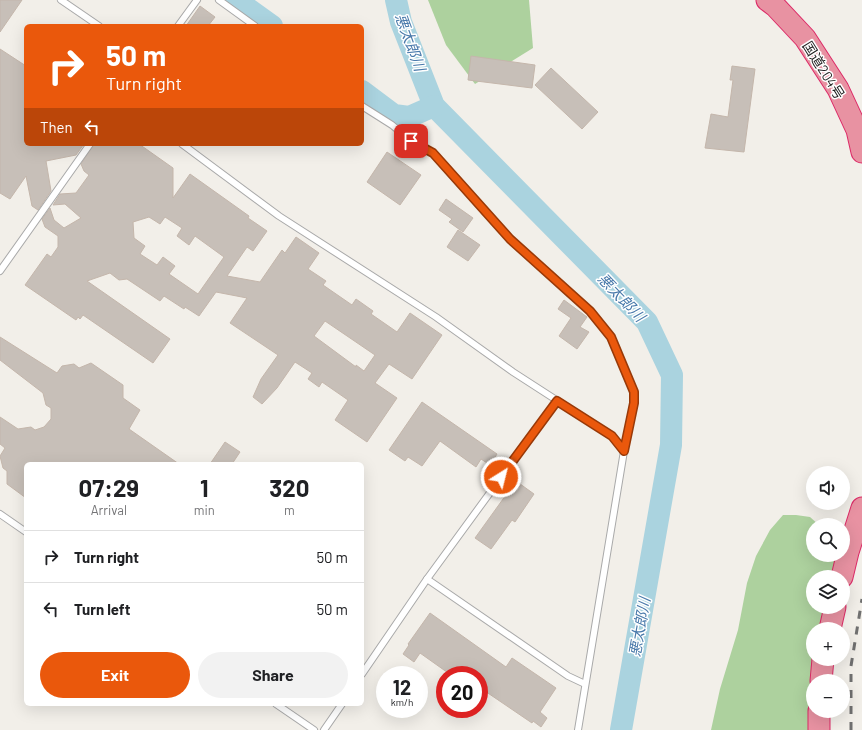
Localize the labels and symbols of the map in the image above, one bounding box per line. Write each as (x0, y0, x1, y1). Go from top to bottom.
water label: 悪太郎川 (392, 11, 430, 75)
street label: 国道204号 (800, 38, 848, 102)
pin (394, 124, 428, 158)
water label: 悪太郎川 (595, 269, 651, 326)
position arrow (480, 456, 522, 498)
water label: 悪太郎川 (625, 594, 653, 658)
speed limit sign: 20 (436, 666, 488, 718)

